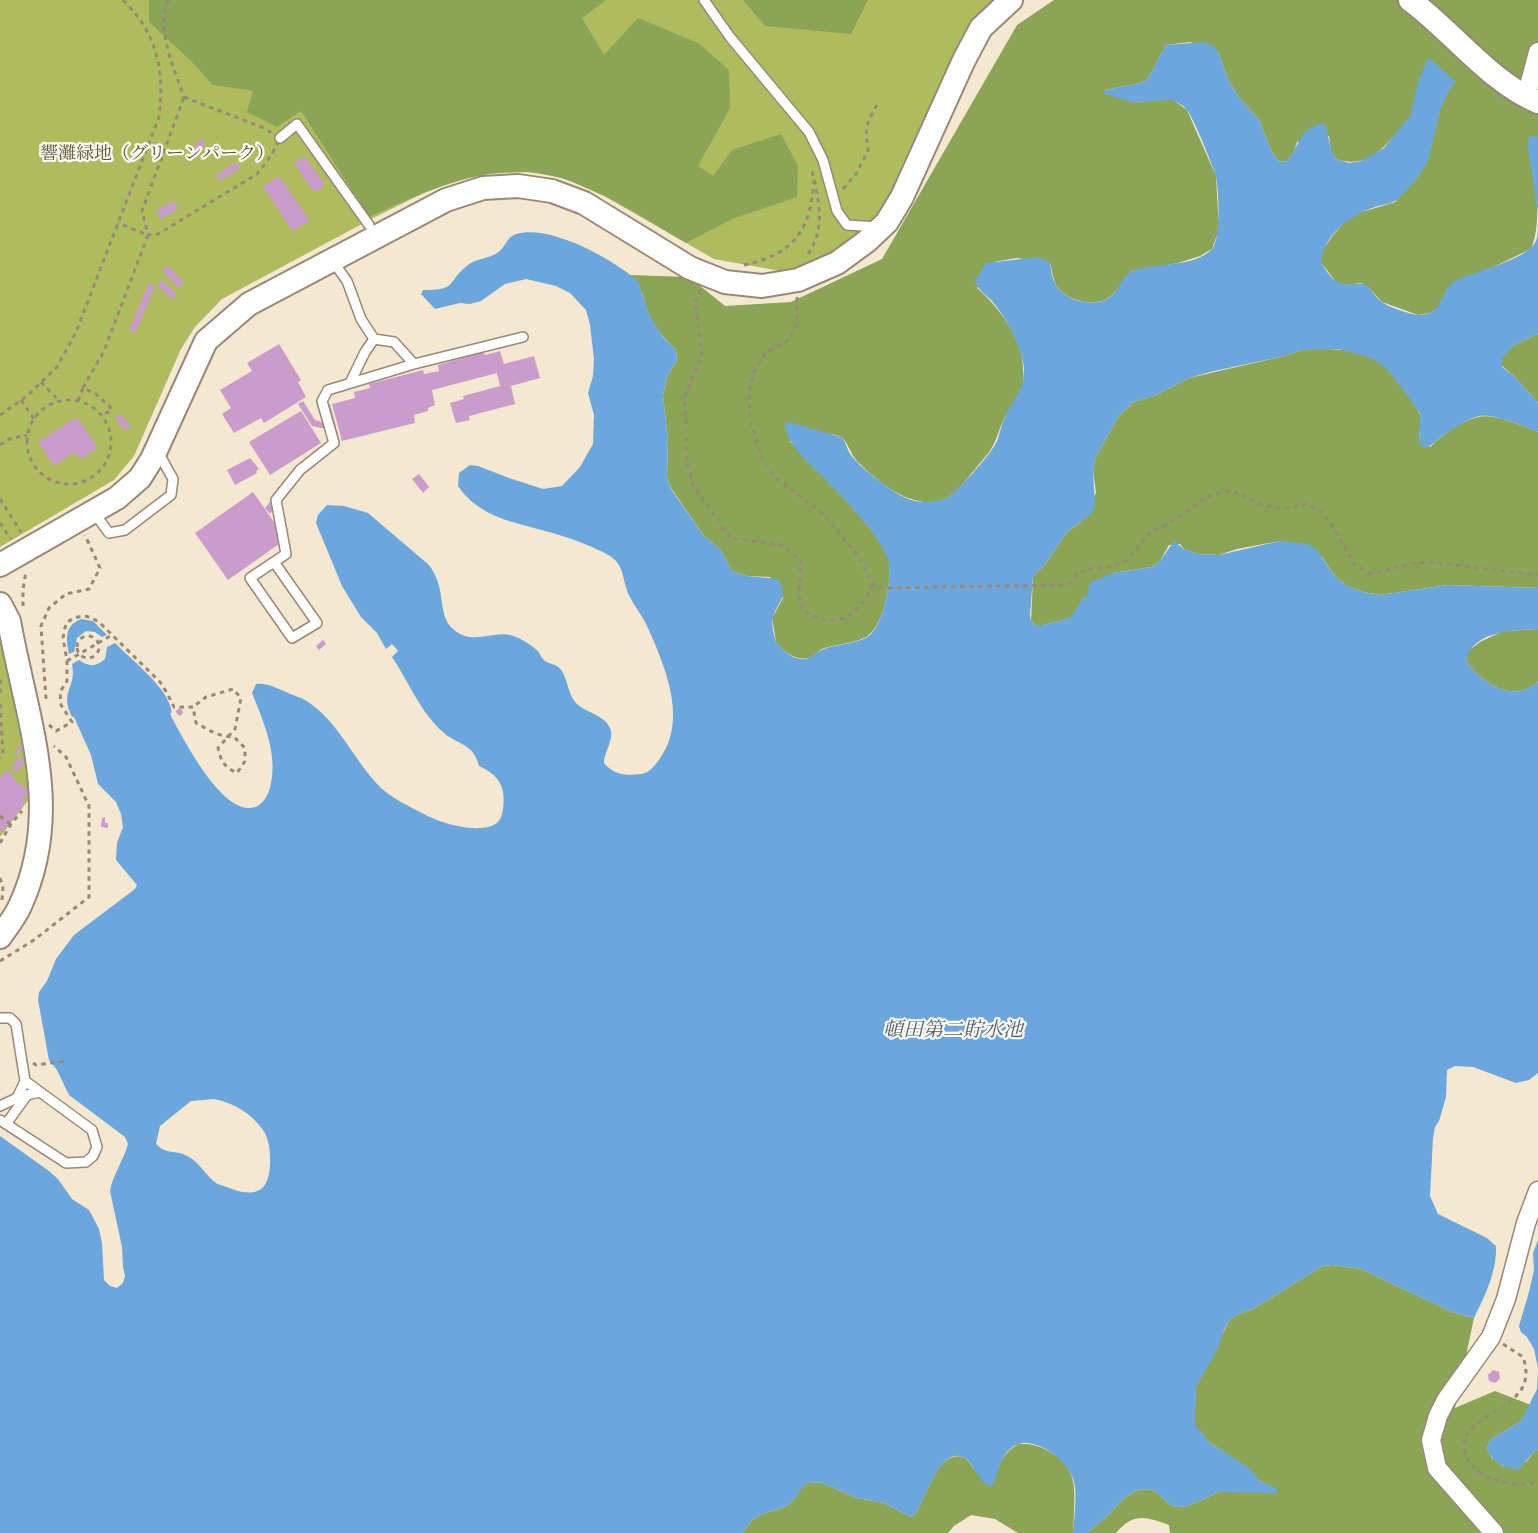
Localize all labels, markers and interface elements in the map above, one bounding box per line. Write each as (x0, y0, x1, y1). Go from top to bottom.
park label: 響灘緑地（グリーンパーク） (40, 145, 274, 167)
water label: 頓田第二貯水池 (883, 1020, 1023, 1044)

